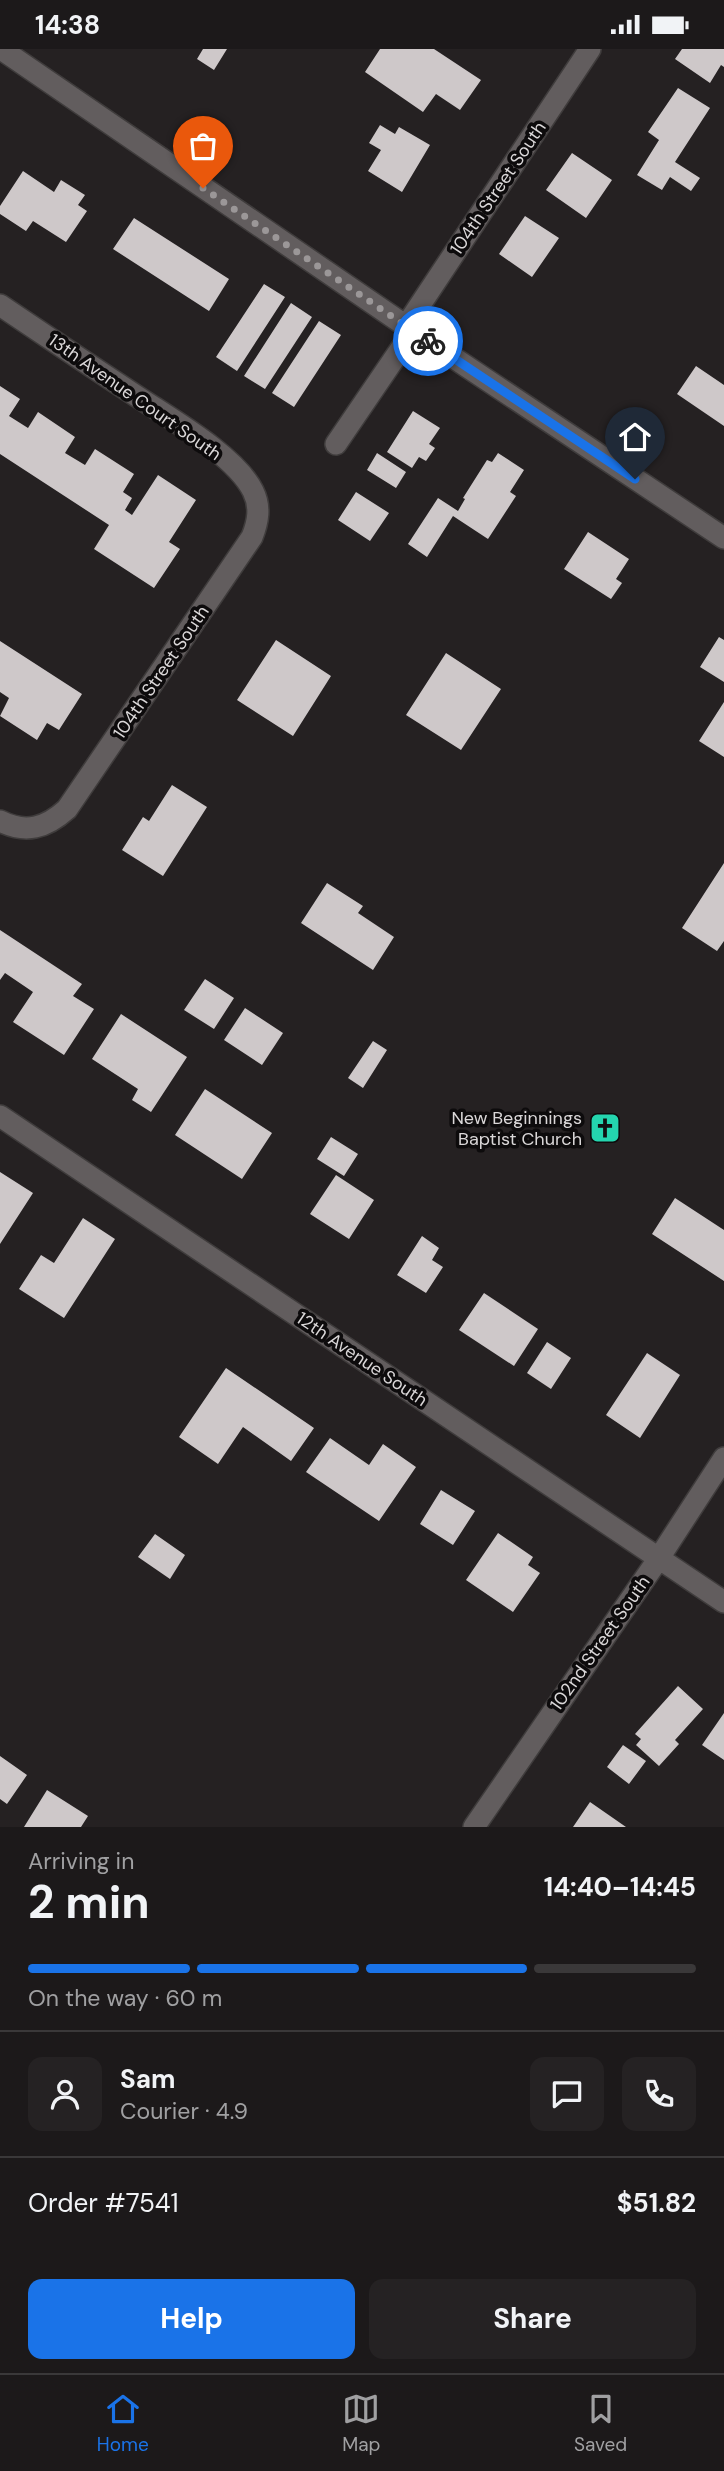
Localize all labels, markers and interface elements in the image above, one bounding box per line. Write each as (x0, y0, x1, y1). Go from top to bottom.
text: 14:38 (35, 8, 100, 42)
pin (173, 116, 233, 188)
street label: 104th Street South (445, 117, 551, 259)
icon: bag (184, 127, 222, 165)
courier (393, 306, 463, 376)
icon: bike (409, 322, 447, 360)
street label: 13th Avenue Court South (44, 328, 226, 466)
pin (605, 407, 665, 479)
icon: home (616, 418, 654, 456)
street label: 104th Street South (108, 601, 214, 743)
place label: New Beginnings Baptist Church (451, 1106, 582, 1151)
church icon: New Beginnings Baptist Church (588, 1111, 622, 1145)
street label: 12th Avenue South (292, 1306, 432, 1412)
street label: 102nd Street South (545, 1571, 655, 1715)
text: Arriving in (28, 1846, 134, 1876)
text: 14:40–14:45 (544, 1870, 696, 1904)
text: 2 min (28, 1872, 150, 1932)
text: On the way · 60 m (28, 1983, 222, 2013)
button: person (28, 2057, 102, 2131)
button: chat (530, 2057, 604, 2131)
button: phone (622, 2057, 696, 2131)
text: Sam (120, 2062, 175, 2096)
text: Courier · 4.9 (120, 2096, 248, 2126)
text: Order #7541 (28, 2186, 179, 2220)
text: $51.82 (617, 2186, 696, 2220)
button: Help (28, 2279, 355, 2359)
button: Share (369, 2279, 696, 2359)
tab: Home (97, 2390, 149, 2457)
tab: Map (342, 2390, 380, 2457)
tab: Saved (574, 2390, 627, 2457)

